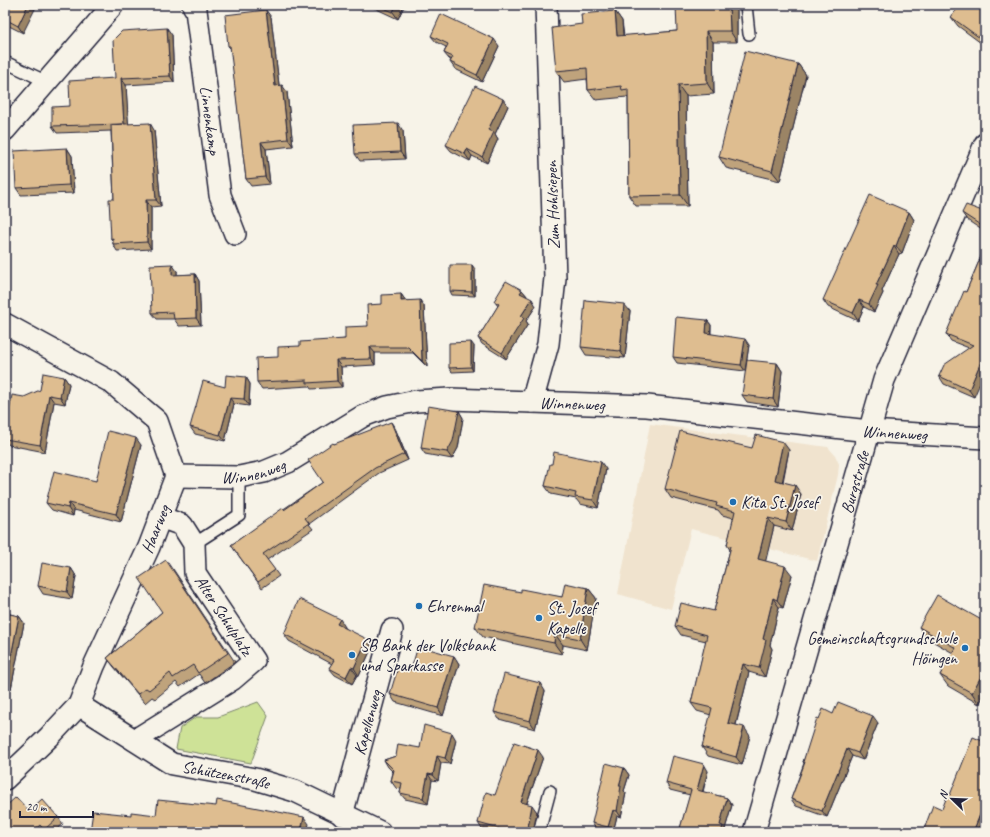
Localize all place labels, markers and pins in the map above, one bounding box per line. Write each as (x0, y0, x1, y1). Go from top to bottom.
place label: Kita St. Josef (741, 492, 822, 513)
marker: Kita St. Josef (728, 497, 738, 507)
place label: Ehrenmal (427, 596, 486, 617)
place label: St. Josef Kapelle (547, 598, 600, 639)
marker: Ehrenmal (414, 601, 424, 611)
marker: St. Josef Kapelle (534, 613, 544, 623)
place label: Gemeinschaftsgrundschule Höingen (807, 628, 958, 669)
place label: SB Bank der Volksbank und Sparkasse (360, 635, 497, 676)
marker: Gemeinschaftsgrundschule Höingen (960, 643, 970, 653)
marker: SB Bank der Volksbank und Sparkasse (347, 650, 357, 660)

